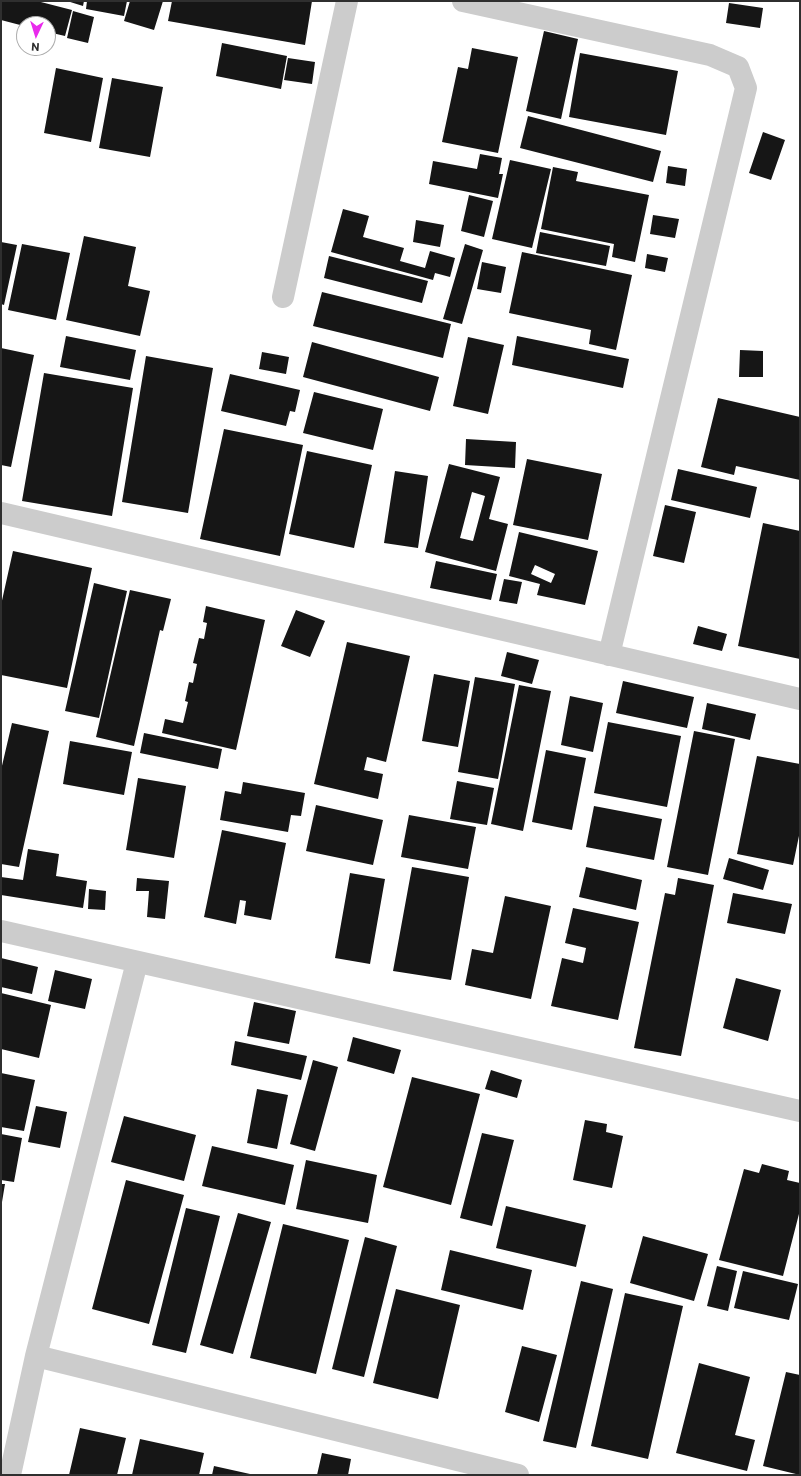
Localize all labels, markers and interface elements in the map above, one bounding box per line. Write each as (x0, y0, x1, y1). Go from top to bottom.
north arrow (16, 16, 56, 56)
text: N (31, 41, 40, 54)

